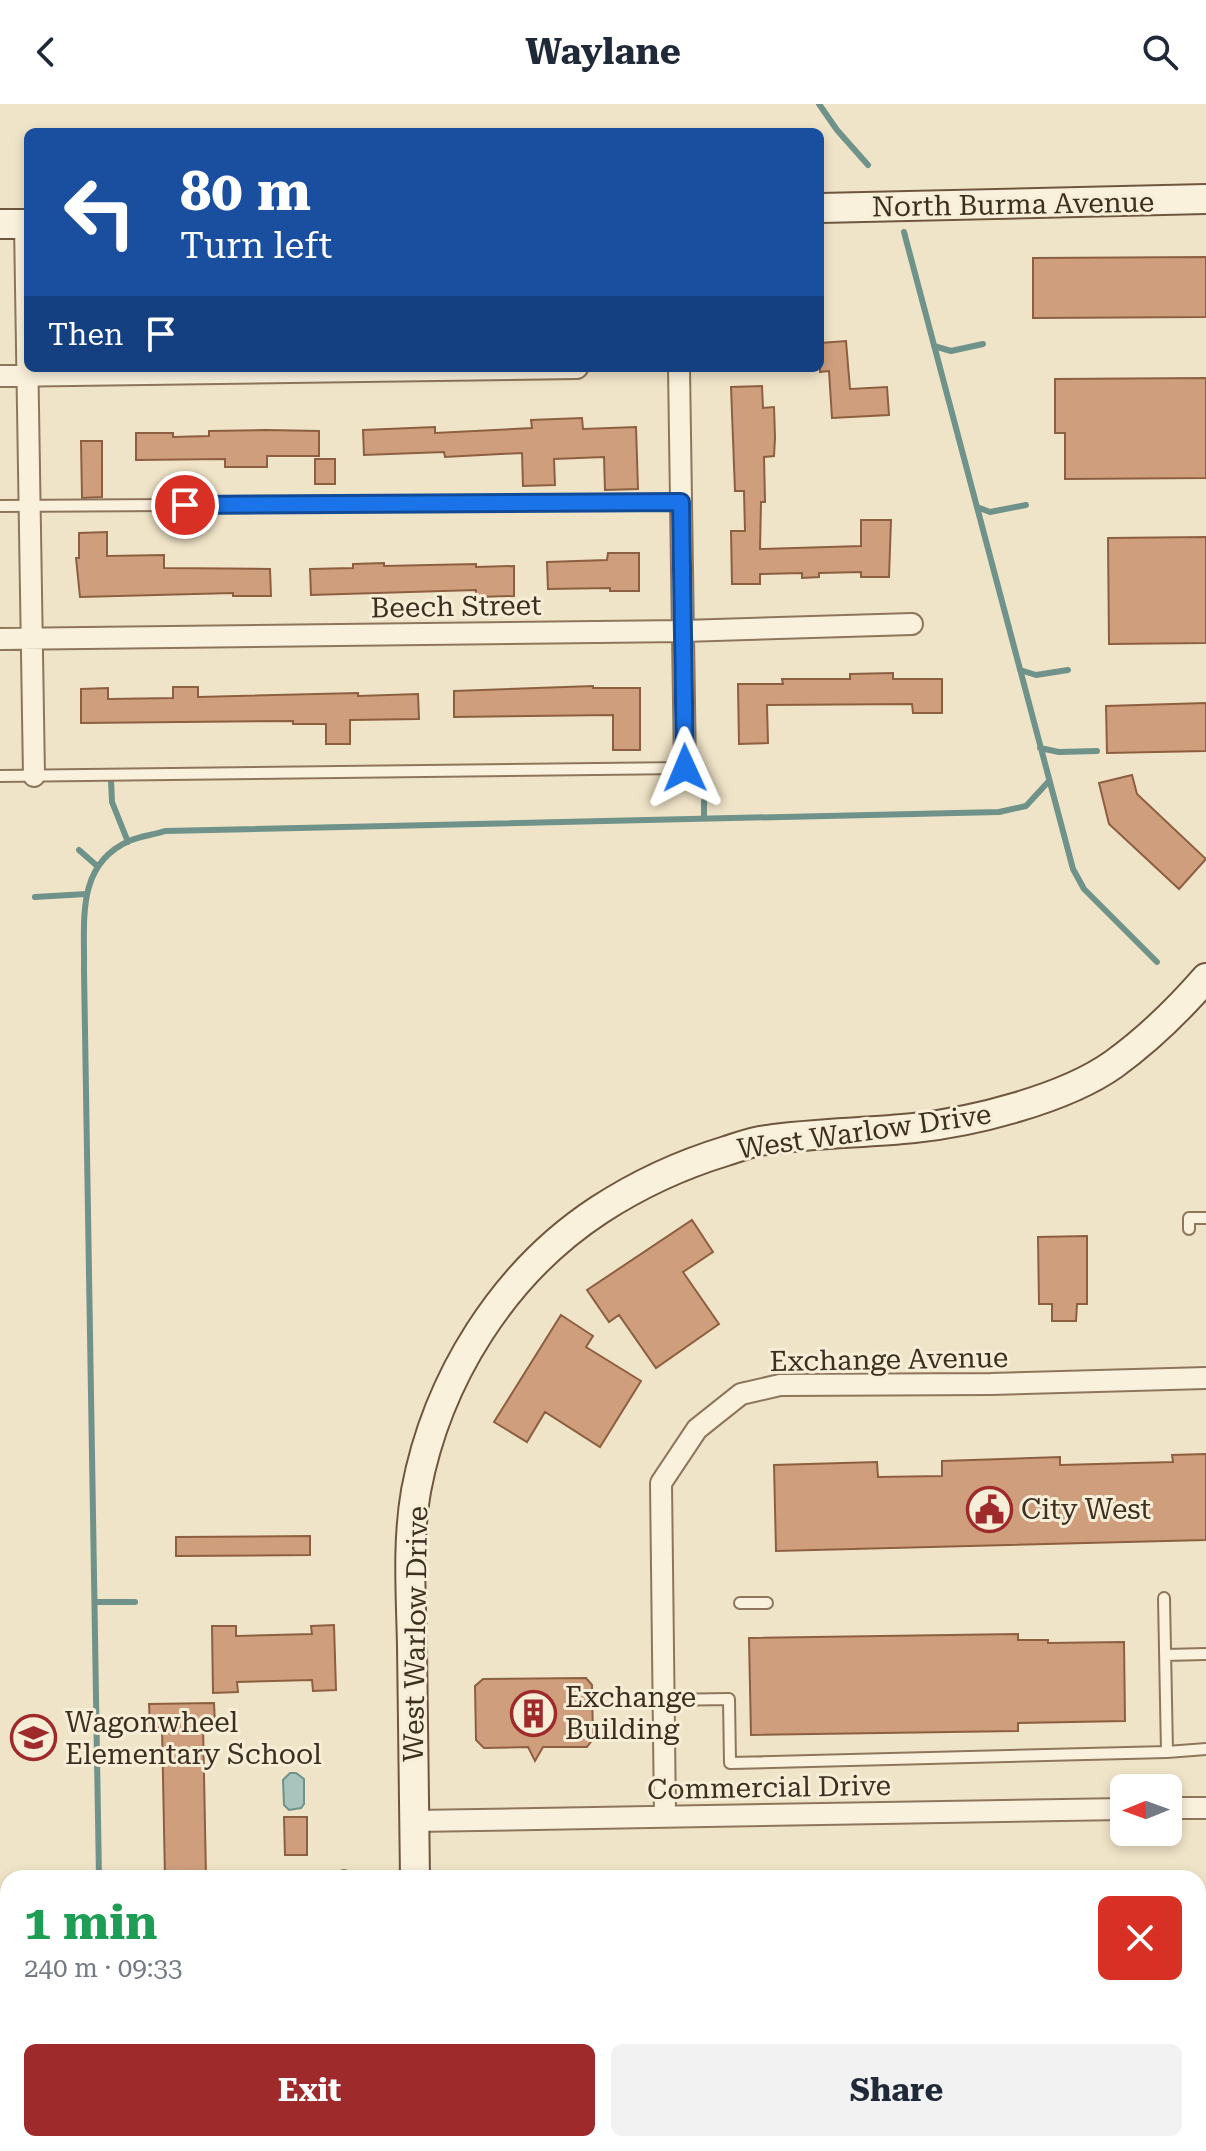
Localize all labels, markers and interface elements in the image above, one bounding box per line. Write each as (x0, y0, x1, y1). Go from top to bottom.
icon: back (24, 30, 68, 74)
icon: search (1138, 30, 1182, 74)
text: Waylane (525, 31, 681, 73)
text: 80 m (180, 158, 311, 224)
icon: left (48, 160, 152, 264)
street label: North Burma Avenue (872, 186, 1155, 223)
text: Turn left (180, 225, 332, 267)
icon: arrive (139, 312, 183, 356)
text: Then (48, 317, 123, 352)
pin (151, 471, 219, 539)
icon: arrive (163, 483, 207, 527)
street label: Beech Street (370, 589, 542, 624)
position arrow (643, 726, 727, 810)
street label: West Warlow Drive (735, 1097, 993, 1166)
street label: Exchange Avenue (769, 1341, 1009, 1378)
public building icon: City West (966, 1485, 1014, 1533)
place label: City West (1021, 1493, 1151, 1526)
street label: West Warlow Drive (397, 1506, 434, 1762)
place label: Exchange Building (565, 1681, 696, 1746)
building icon: Exchange Building (510, 1689, 558, 1737)
place label: Wagonwheel Elementary School (65, 1706, 322, 1771)
school or university icon: Wagonwheel Elementary School (10, 1714, 58, 1762)
street label: Commercial Drive (647, 1769, 891, 1806)
north arrow (1110, 1774, 1182, 1846)
map controls (1110, 1774, 1182, 1846)
text: 1 min (24, 1895, 157, 1951)
button: close (1098, 1896, 1182, 1980)
text: 240 m · 09:33 (24, 1953, 183, 1983)
button: Exit (24, 2044, 595, 2136)
button: Share (611, 2044, 1182, 2136)

